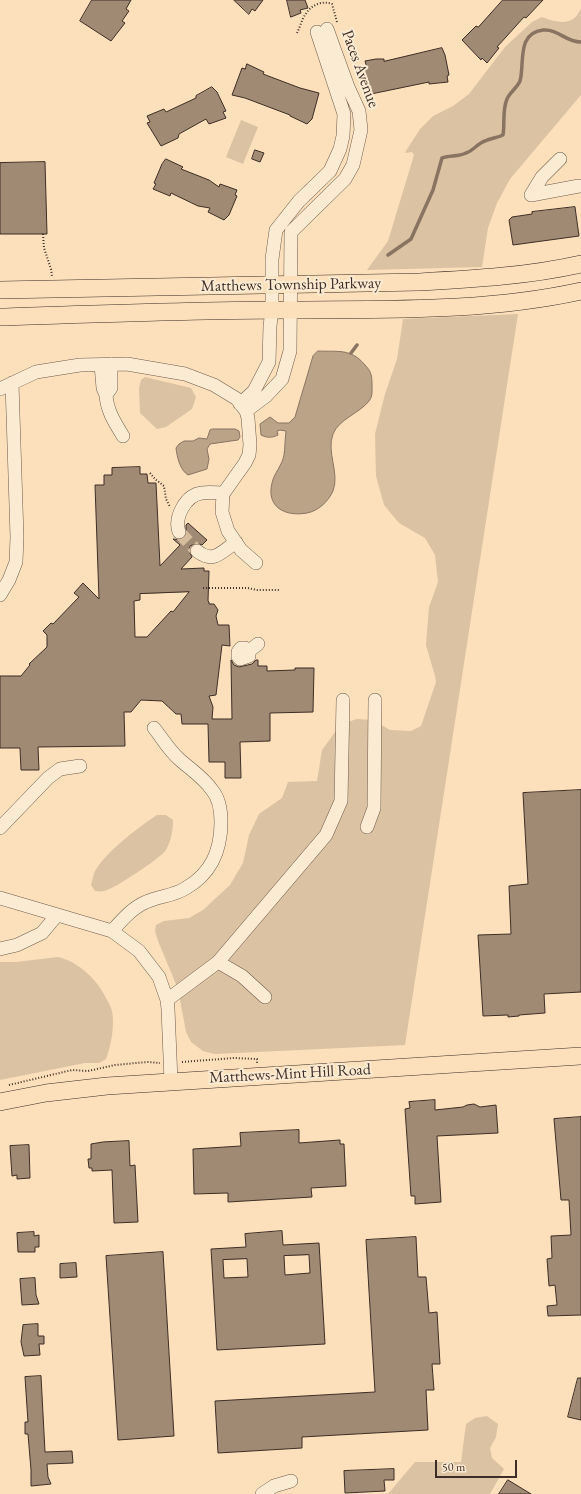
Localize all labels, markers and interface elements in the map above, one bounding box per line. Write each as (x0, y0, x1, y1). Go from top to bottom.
street label: Paces Avenue (337, 28, 383, 110)
street label: Matthews Township Parkway (201, 274, 381, 296)
street label: Matthews-Mint Hill Road (209, 1060, 371, 1088)
scale bar (437, 1452, 519, 1478)
text: 50 m (442, 1459, 465, 1475)

